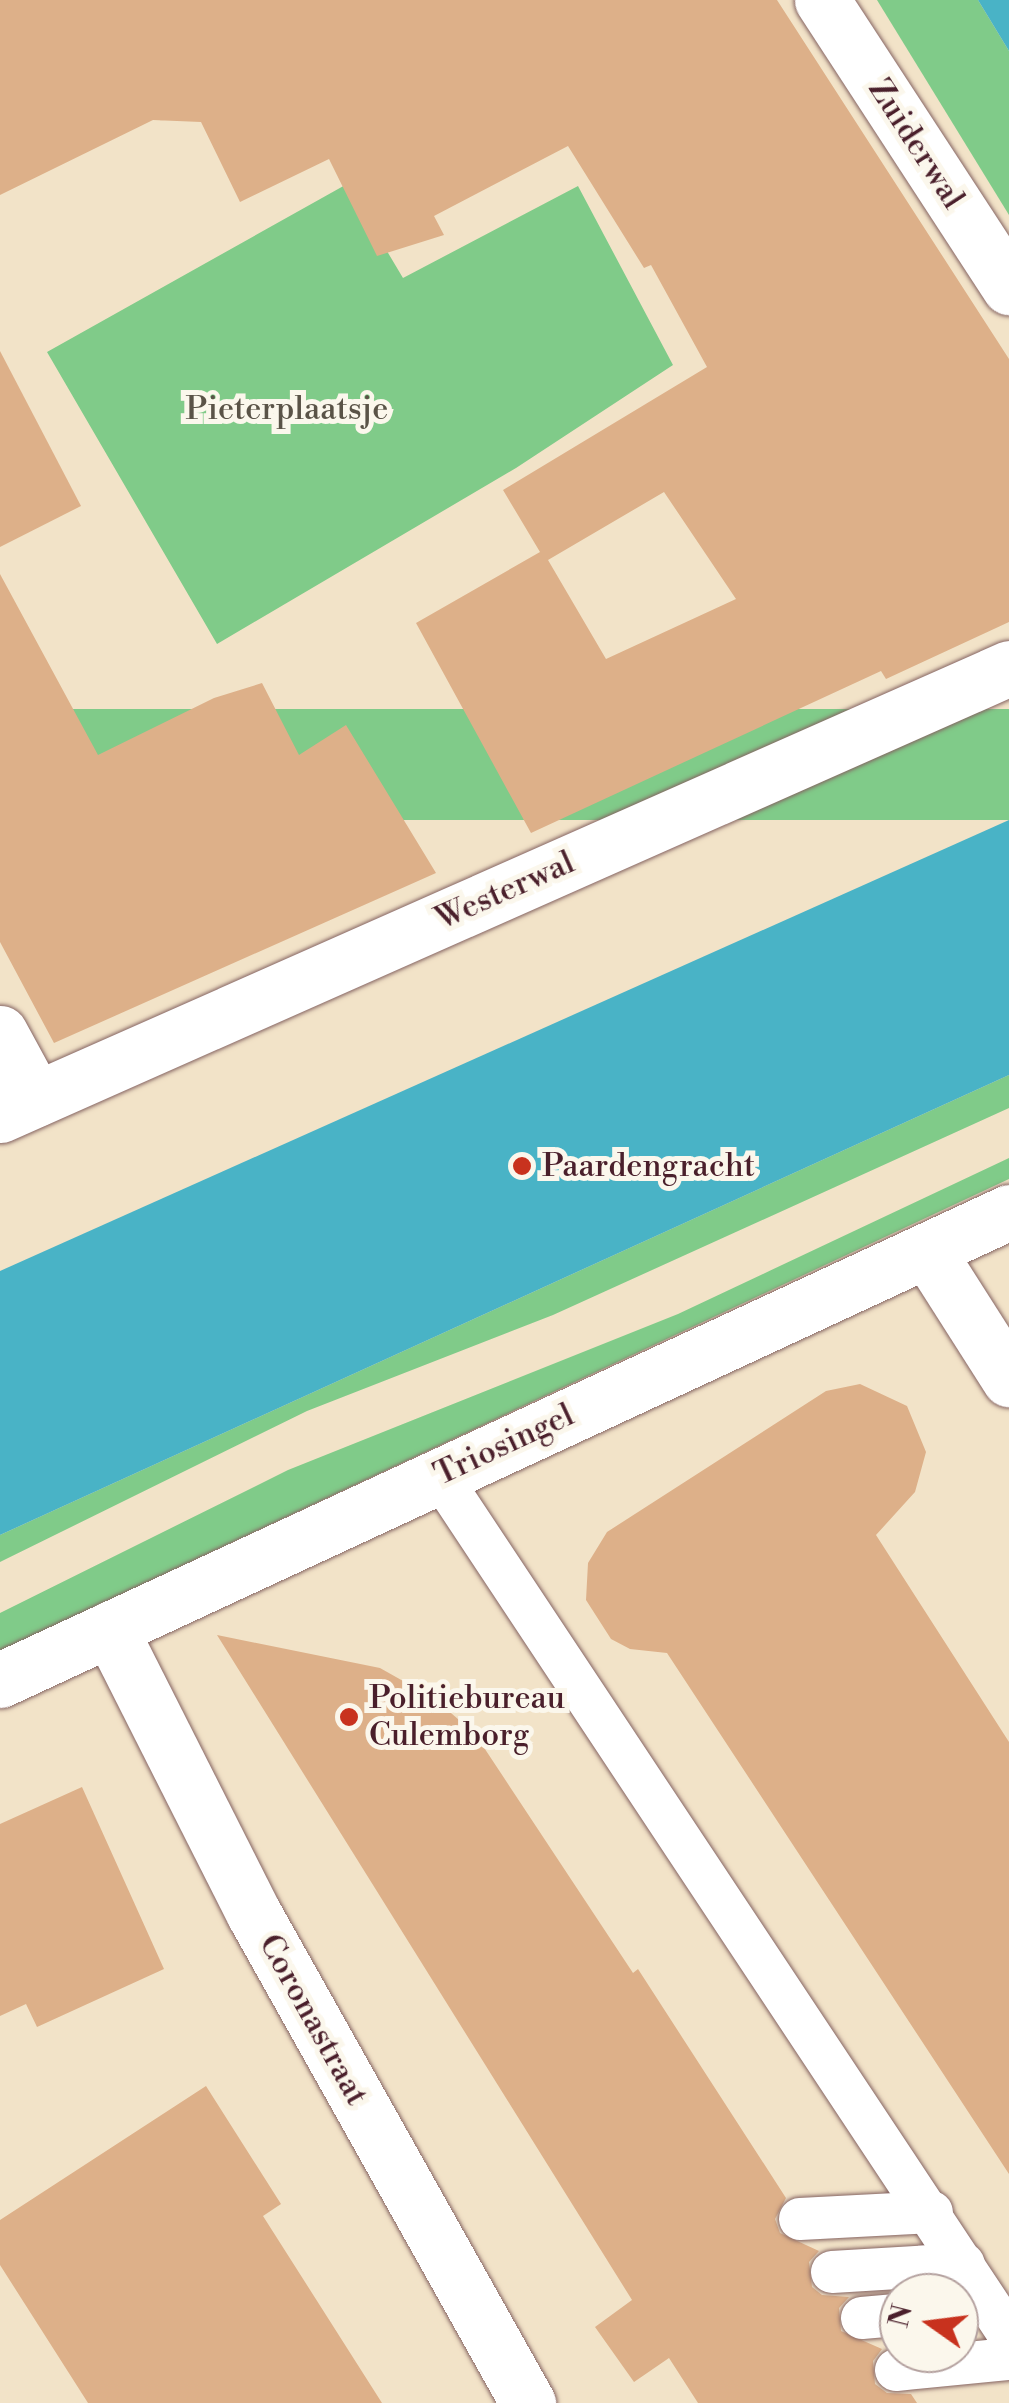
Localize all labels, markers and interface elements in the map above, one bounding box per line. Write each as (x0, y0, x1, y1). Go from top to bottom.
street label: Zuiderwal (860, 72, 972, 216)
park label: Pieterplaatsje (186, 390, 388, 428)
street label: Westerwal (430, 843, 580, 939)
place label: Paardengracht (542, 1147, 755, 1185)
marker: Paardengracht (511, 1155, 533, 1177)
street label: Triosingel (428, 1396, 580, 1494)
place label: Politiebureau Culemborg (369, 1680, 565, 1755)
marker: Politiebureau Culemborg (338, 1706, 360, 1728)
street label: Coronastraat (250, 1928, 376, 2112)
north arrow (879, 2273, 979, 2373)
text: N (882, 2301, 921, 2331)

